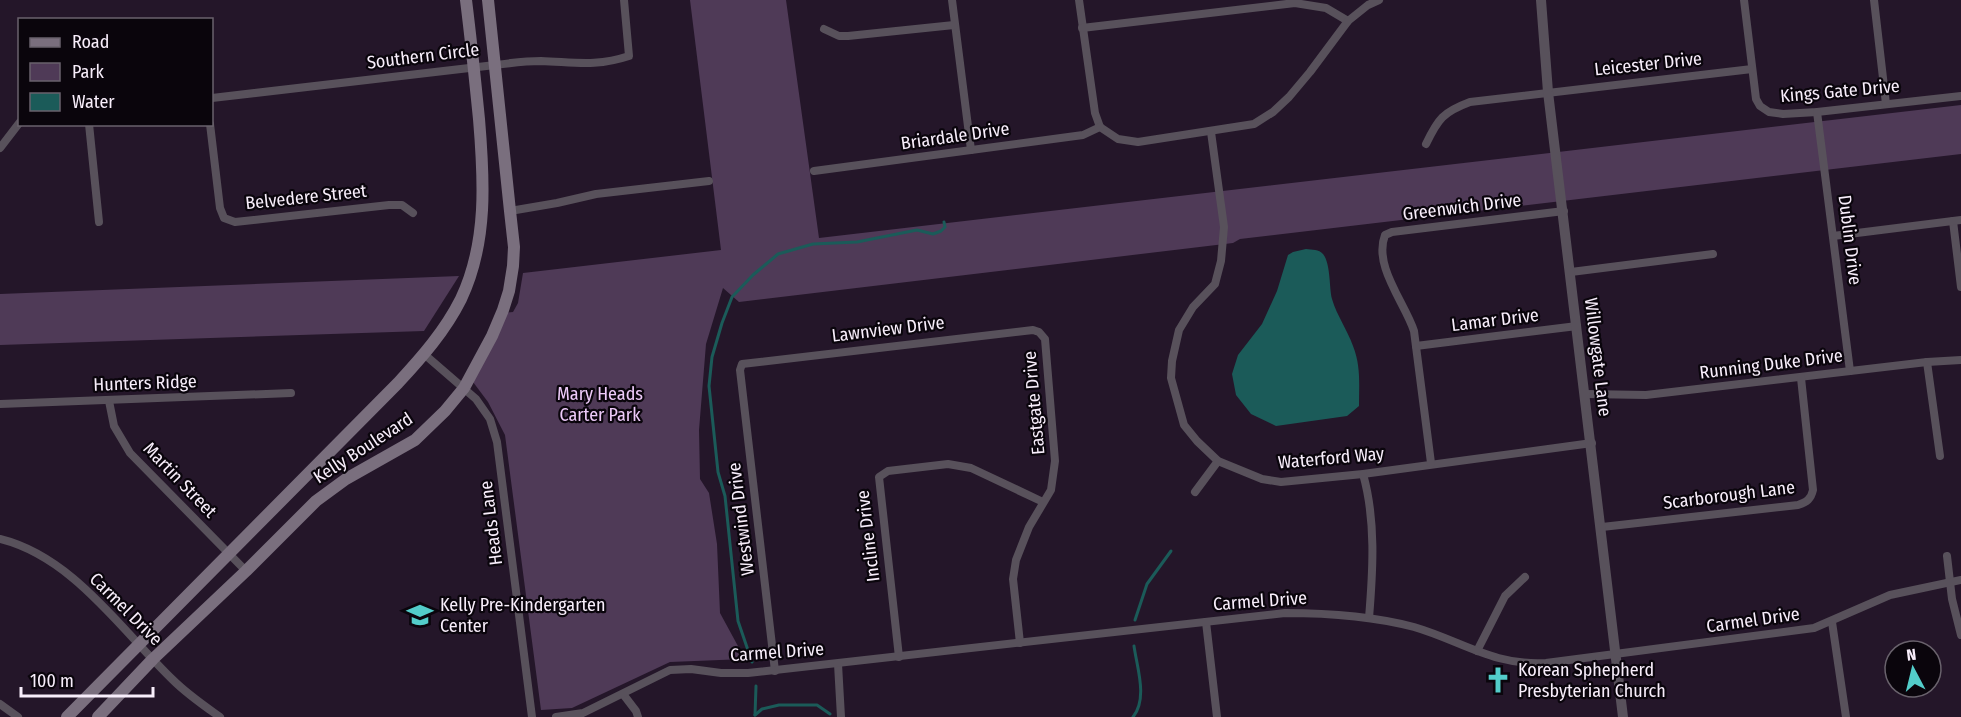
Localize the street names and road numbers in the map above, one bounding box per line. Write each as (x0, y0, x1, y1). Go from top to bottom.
street label: Southern Circle (366, 38, 480, 74)
street label: Leicester Drive (1593, 47, 1703, 81)
street label: Kings Gate Drive (1779, 75, 1901, 107)
street label: Briardale Drive (899, 117, 1011, 155)
street label: Belvedere Street (244, 180, 368, 214)
street label: Greenwich Drive (1401, 189, 1523, 225)
street label: Dublin Drive (1834, 194, 1866, 286)
street label: Willowgate Lane (1580, 296, 1616, 418)
street label: Lamar Drive (1450, 304, 1540, 336)
street label: Lawnview Drive (830, 311, 946, 347)
street label: Running Duke Drive (1698, 344, 1844, 384)
street label: Eastgate Drive (1019, 350, 1049, 456)
street label: Hunters Ridge (93, 370, 197, 396)
street label: Kelly Boulevard (309, 408, 417, 488)
street label: Martin Street (139, 438, 221, 522)
street label: Waterford Way (1277, 442, 1385, 474)
street label: Westwind Drive (723, 461, 759, 577)
street label: Scarborough Lane (1662, 476, 1796, 514)
street label: Heads Lane (475, 479, 507, 567)
street label: Incline Drive (851, 489, 885, 583)
street label: Carmel Drive (85, 568, 167, 650)
street label: Carmel Drive (1212, 587, 1308, 615)
street label: Carmel Drive (1705, 603, 1801, 637)
street label: Carmel Drive (729, 638, 825, 666)

